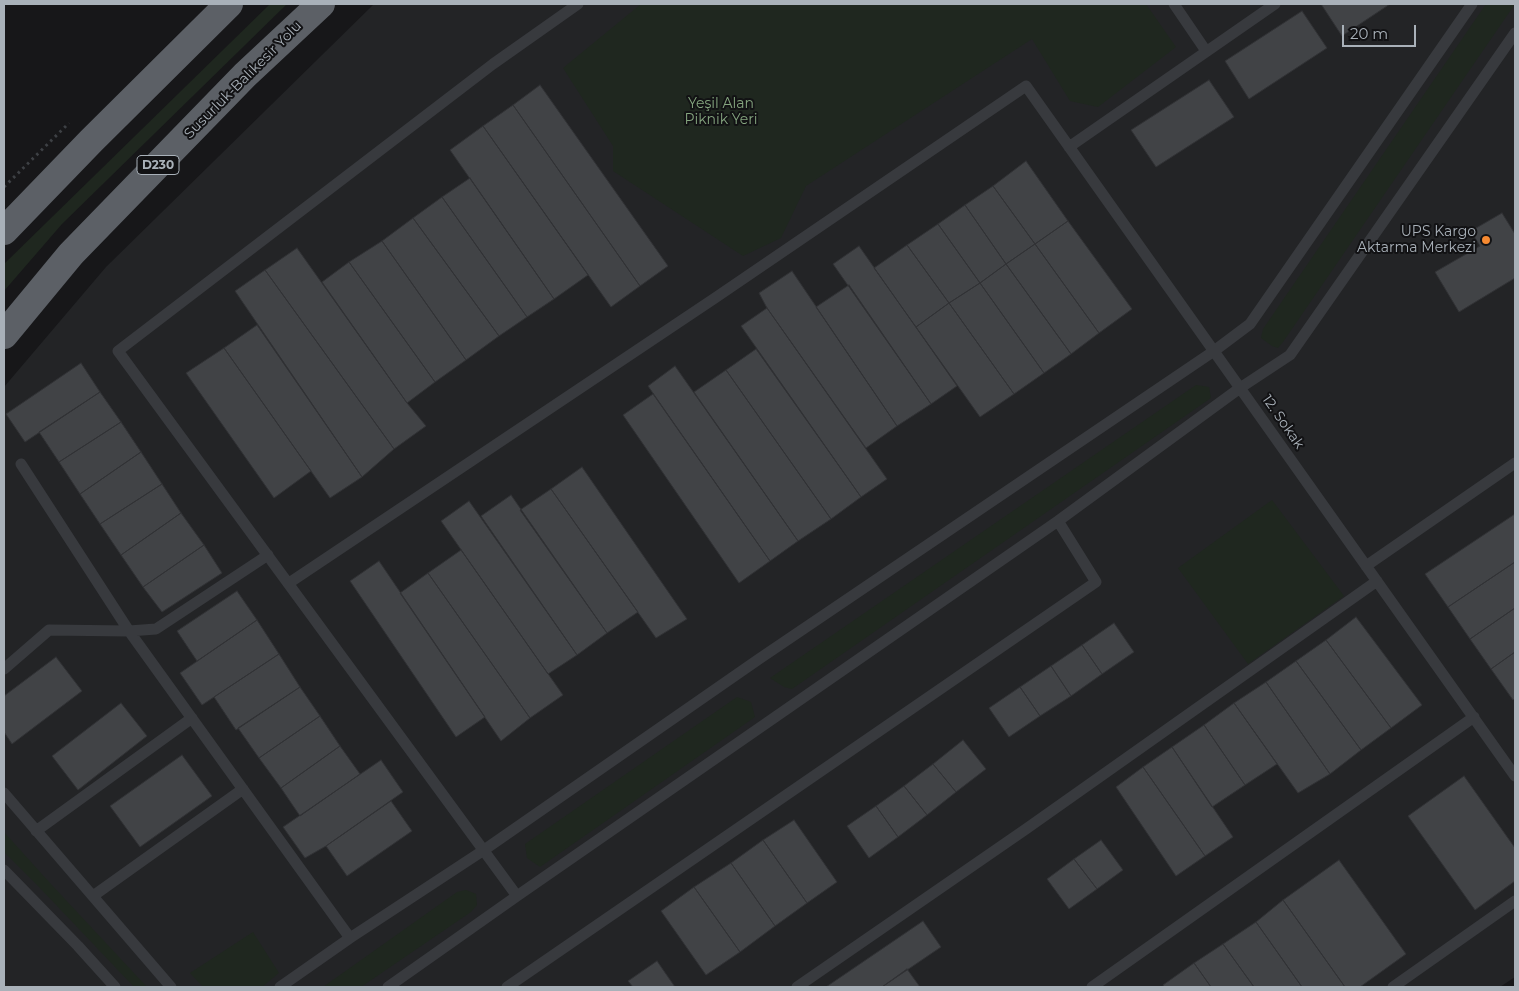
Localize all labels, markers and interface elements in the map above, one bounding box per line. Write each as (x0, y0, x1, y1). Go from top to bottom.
scale bar (1344, 15, 1418, 47)
street label: Susurluk-Balıkesir Yolu (181, 18, 305, 142)
text: 20 m (1350, 24, 1388, 43)
park label: Yeşil Alan Piknik Yeri (684, 96, 758, 128)
road number: D230 (137, 156, 179, 174)
place label: UPS Kargo Aktarma Merkezi (1357, 224, 1476, 256)
marker: UPS Kargo Aktarma Merkezi (1480, 234, 1492, 246)
street label: 12. Sokak (1258, 392, 1308, 452)

